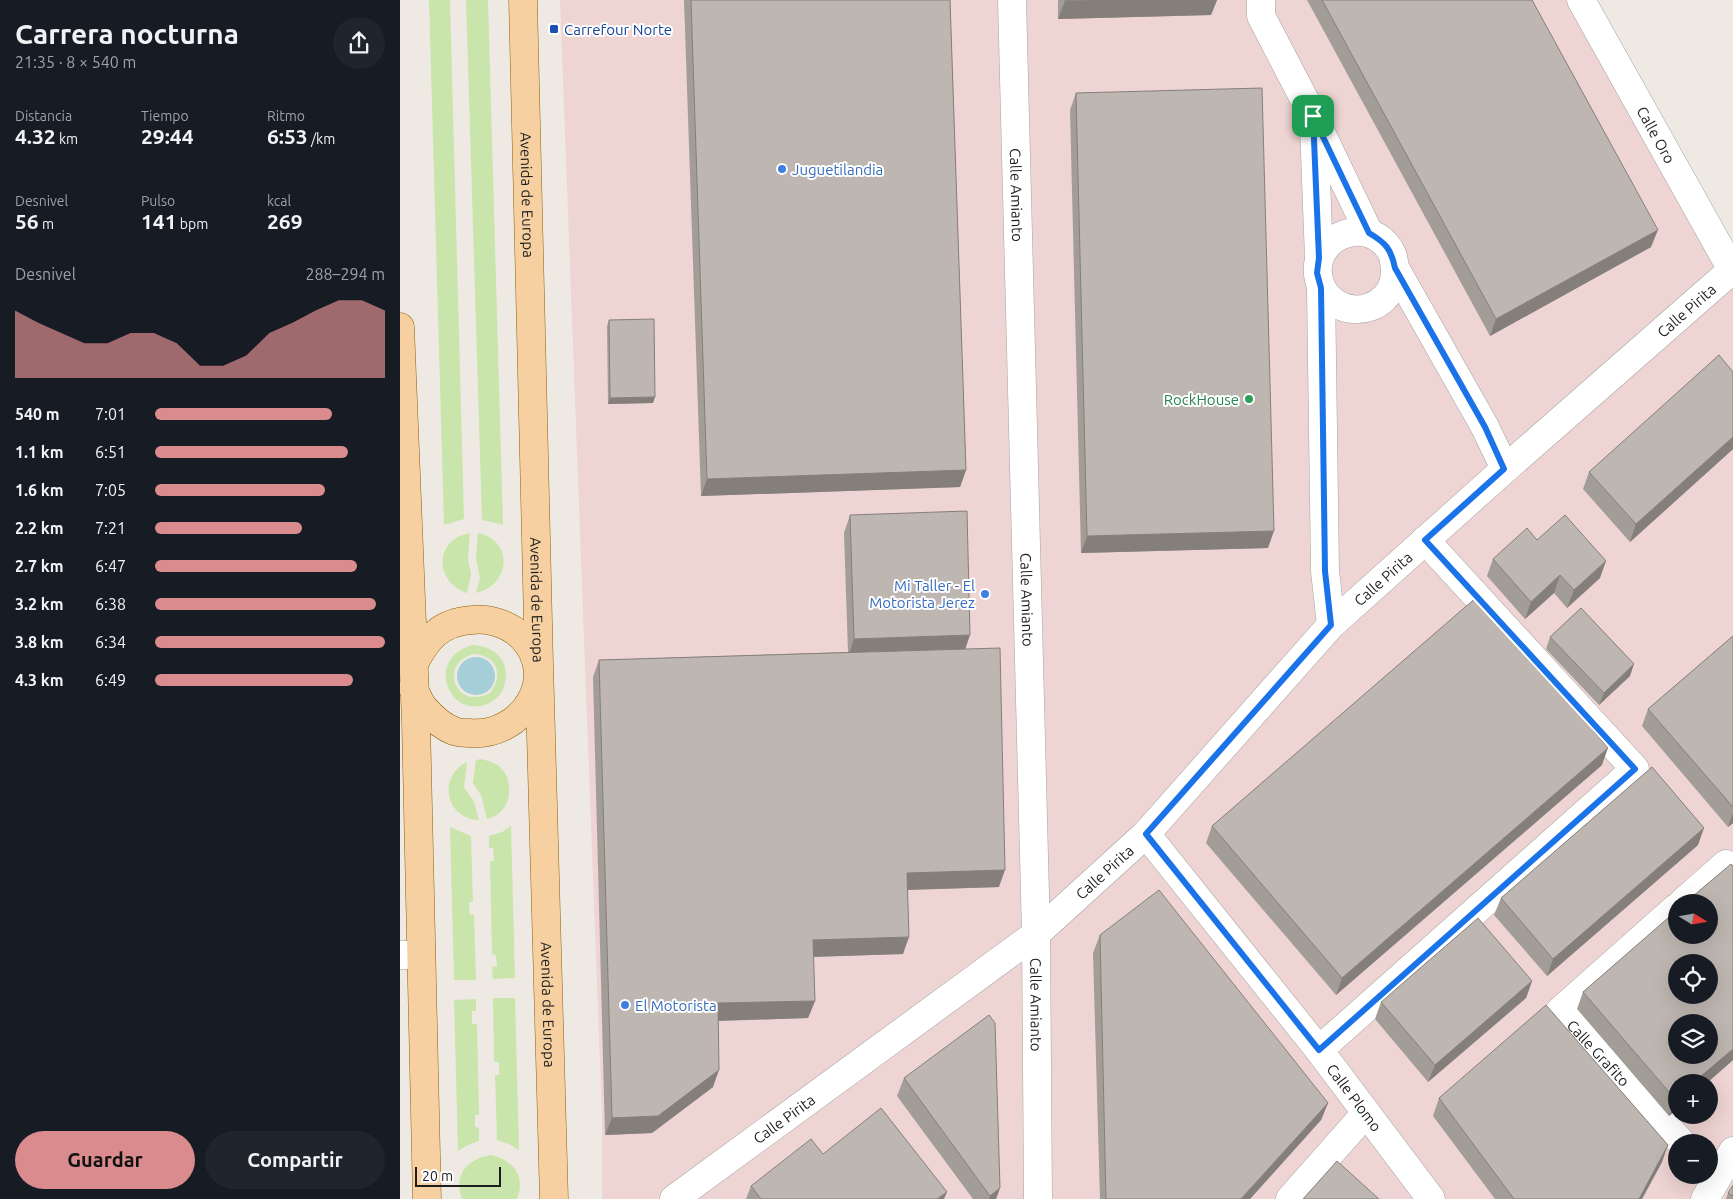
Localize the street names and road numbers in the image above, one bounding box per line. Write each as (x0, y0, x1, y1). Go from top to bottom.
street label: Calle Oro (1633, 104, 1679, 166)
street label: Avenida de Europa (518, 132, 538, 258)
street label: Calle Amianto (1007, 148, 1027, 242)
street label: Calle Pirita (1653, 280, 1719, 340)
street label: Avenida de Europa (527, 537, 547, 663)
street label: Calle Pirita (1350, 548, 1415, 609)
street label: Calle Amianto (1018, 553, 1037, 647)
street label: Calle Pirita (1072, 841, 1137, 902)
street label: Avenida de Europa (538, 942, 559, 1068)
street label: Calle Amianto (1028, 958, 1045, 1052)
street label: Calle Grafito (1564, 1016, 1633, 1089)
street label: Calle Plomo (1324, 1060, 1385, 1134)
street label: Calle Pirita (750, 1091, 818, 1147)

